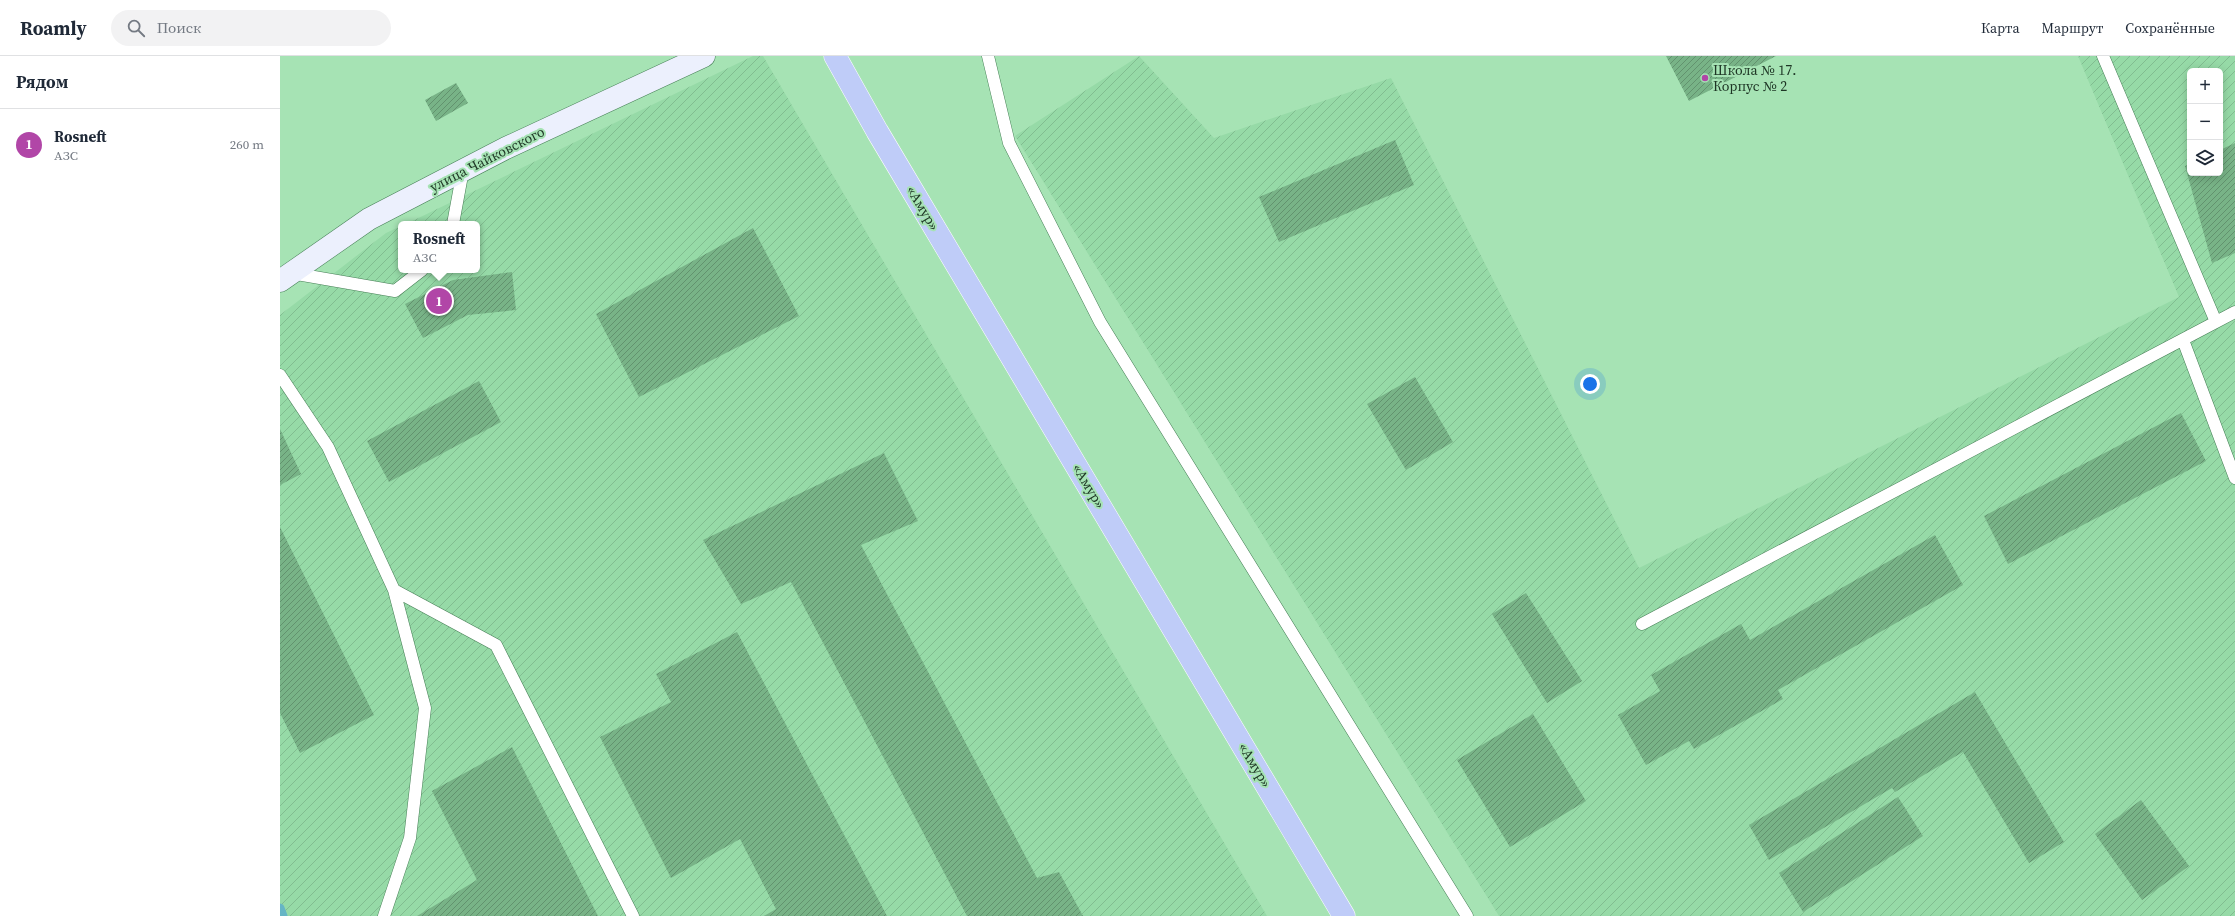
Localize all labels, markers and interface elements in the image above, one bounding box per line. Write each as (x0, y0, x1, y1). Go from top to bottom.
search box (111, 10, 391, 46)
text: Roamly (20, 15, 87, 41)
icon: search (125, 17, 147, 39)
text: Поиск (157, 17, 201, 38)
text: Карта (1981, 18, 2020, 38)
text: Маршрут (2042, 18, 2103, 38)
text: Сохранённые (2125, 18, 2215, 38)
place label: Школа № 17. Корпус № 2 (1713, 60, 1797, 96)
map controls (2187, 68, 2223, 176)
button: + (2187, 68, 2223, 104)
text: Рядом (16, 70, 68, 94)
marker: Школа № 17. Корпус № 2 (1700, 73, 1710, 83)
button: − (2187, 104, 2223, 140)
street label: улица Чайковского (426, 121, 548, 197)
text: Rosneft (54, 126, 107, 147)
text: 1 (25, 136, 33, 153)
text: 260 m (230, 136, 264, 153)
button: layers (2187, 140, 2223, 176)
text: АЗС (54, 147, 78, 164)
street label: «Амур» (902, 182, 944, 234)
popup (398, 221, 480, 273)
text: Rosneft (413, 228, 465, 249)
text: АЗС (413, 249, 437, 266)
pin: 1 (426, 286, 452, 316)
your location (1580, 374, 1600, 394)
street label: «Амур» (1068, 460, 1110, 512)
street label: «Амур» (1234, 739, 1276, 791)

